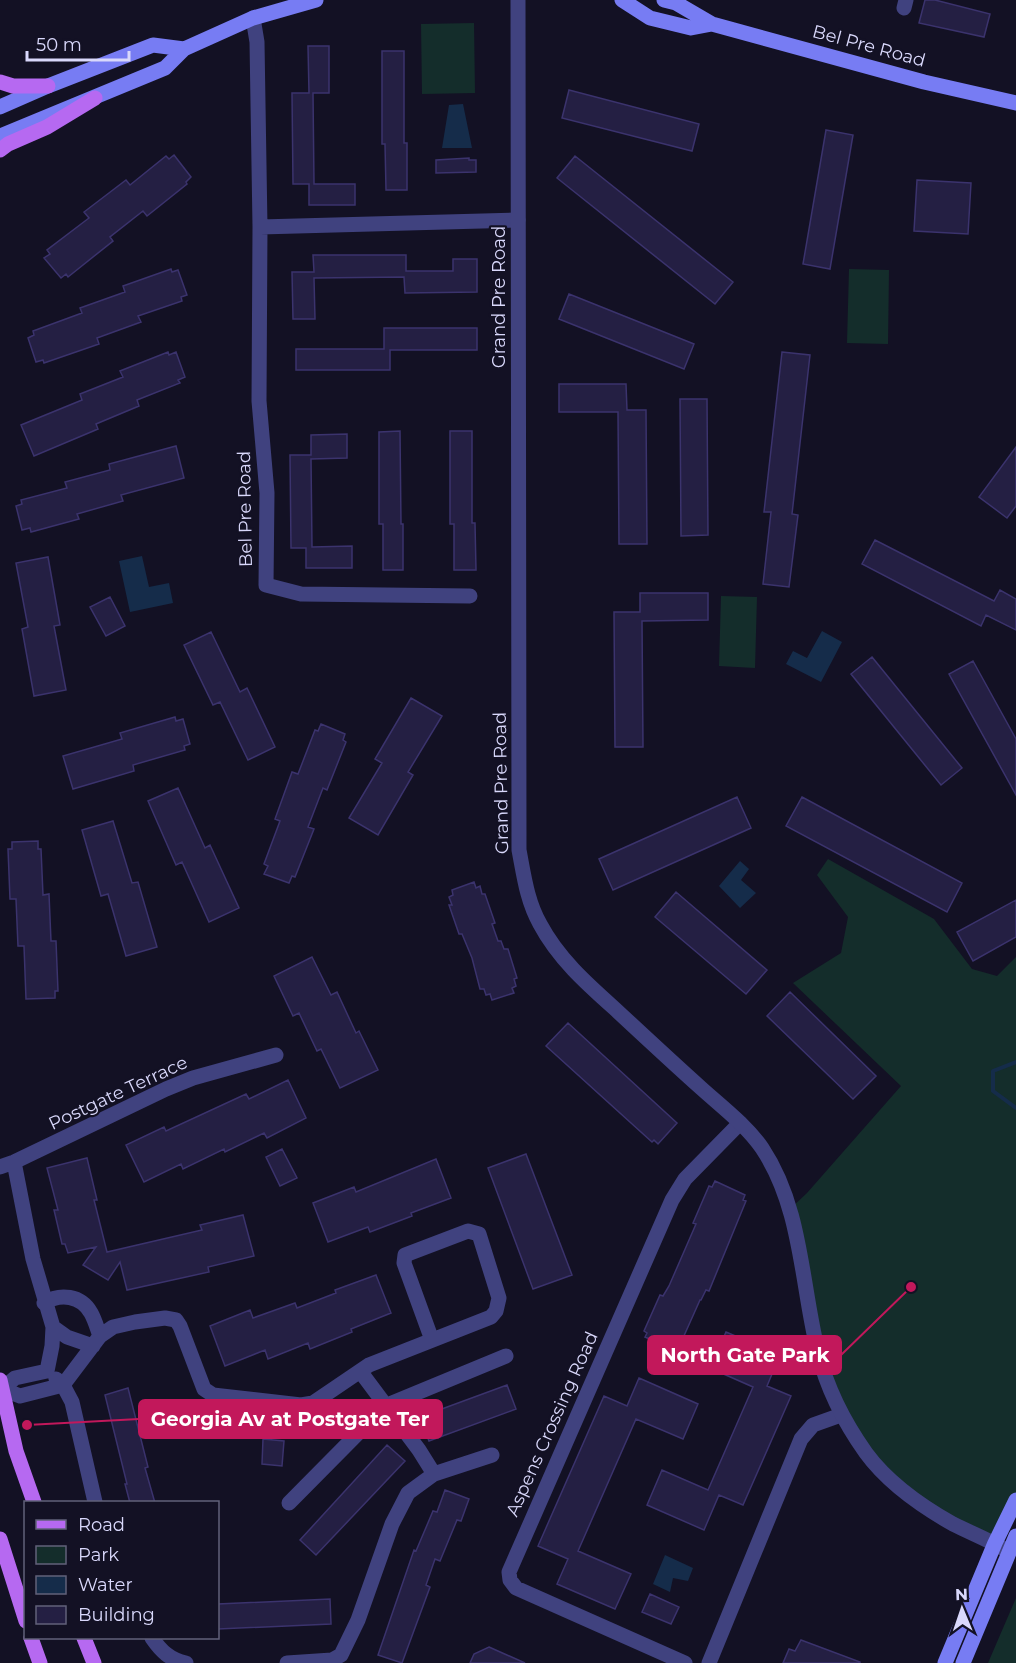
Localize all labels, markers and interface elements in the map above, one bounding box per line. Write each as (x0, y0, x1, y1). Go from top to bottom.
street label: Bel Pre Road (810, 20, 928, 72)
scale bar (27, 24, 129, 62)
text: 50 m (36, 34, 82, 56)
street label: Grand Pre Road (488, 226, 510, 368)
street label: Bel Pre Road (233, 451, 257, 567)
street label: Grand Pre Road (489, 712, 513, 854)
street label: Postgate Terrace (45, 1051, 191, 1135)
street label: Aspens Crossing Road (501, 1328, 603, 1520)
callout: North Gate Park (648, 1336, 841, 1374)
text: North Gate Park (660, 1343, 830, 1367)
callout: Georgia Av at Postgate Ter (139, 1400, 442, 1438)
text: Georgia Av at Postgate Ter (151, 1407, 430, 1431)
legend (24, 1501, 219, 1639)
text: Road (78, 1514, 125, 1536)
text: Park (78, 1544, 119, 1566)
text: Water (78, 1574, 133, 1596)
north arrow (932, 1579, 992, 1639)
text: N (955, 1585, 968, 1604)
text: Building (78, 1604, 155, 1626)

